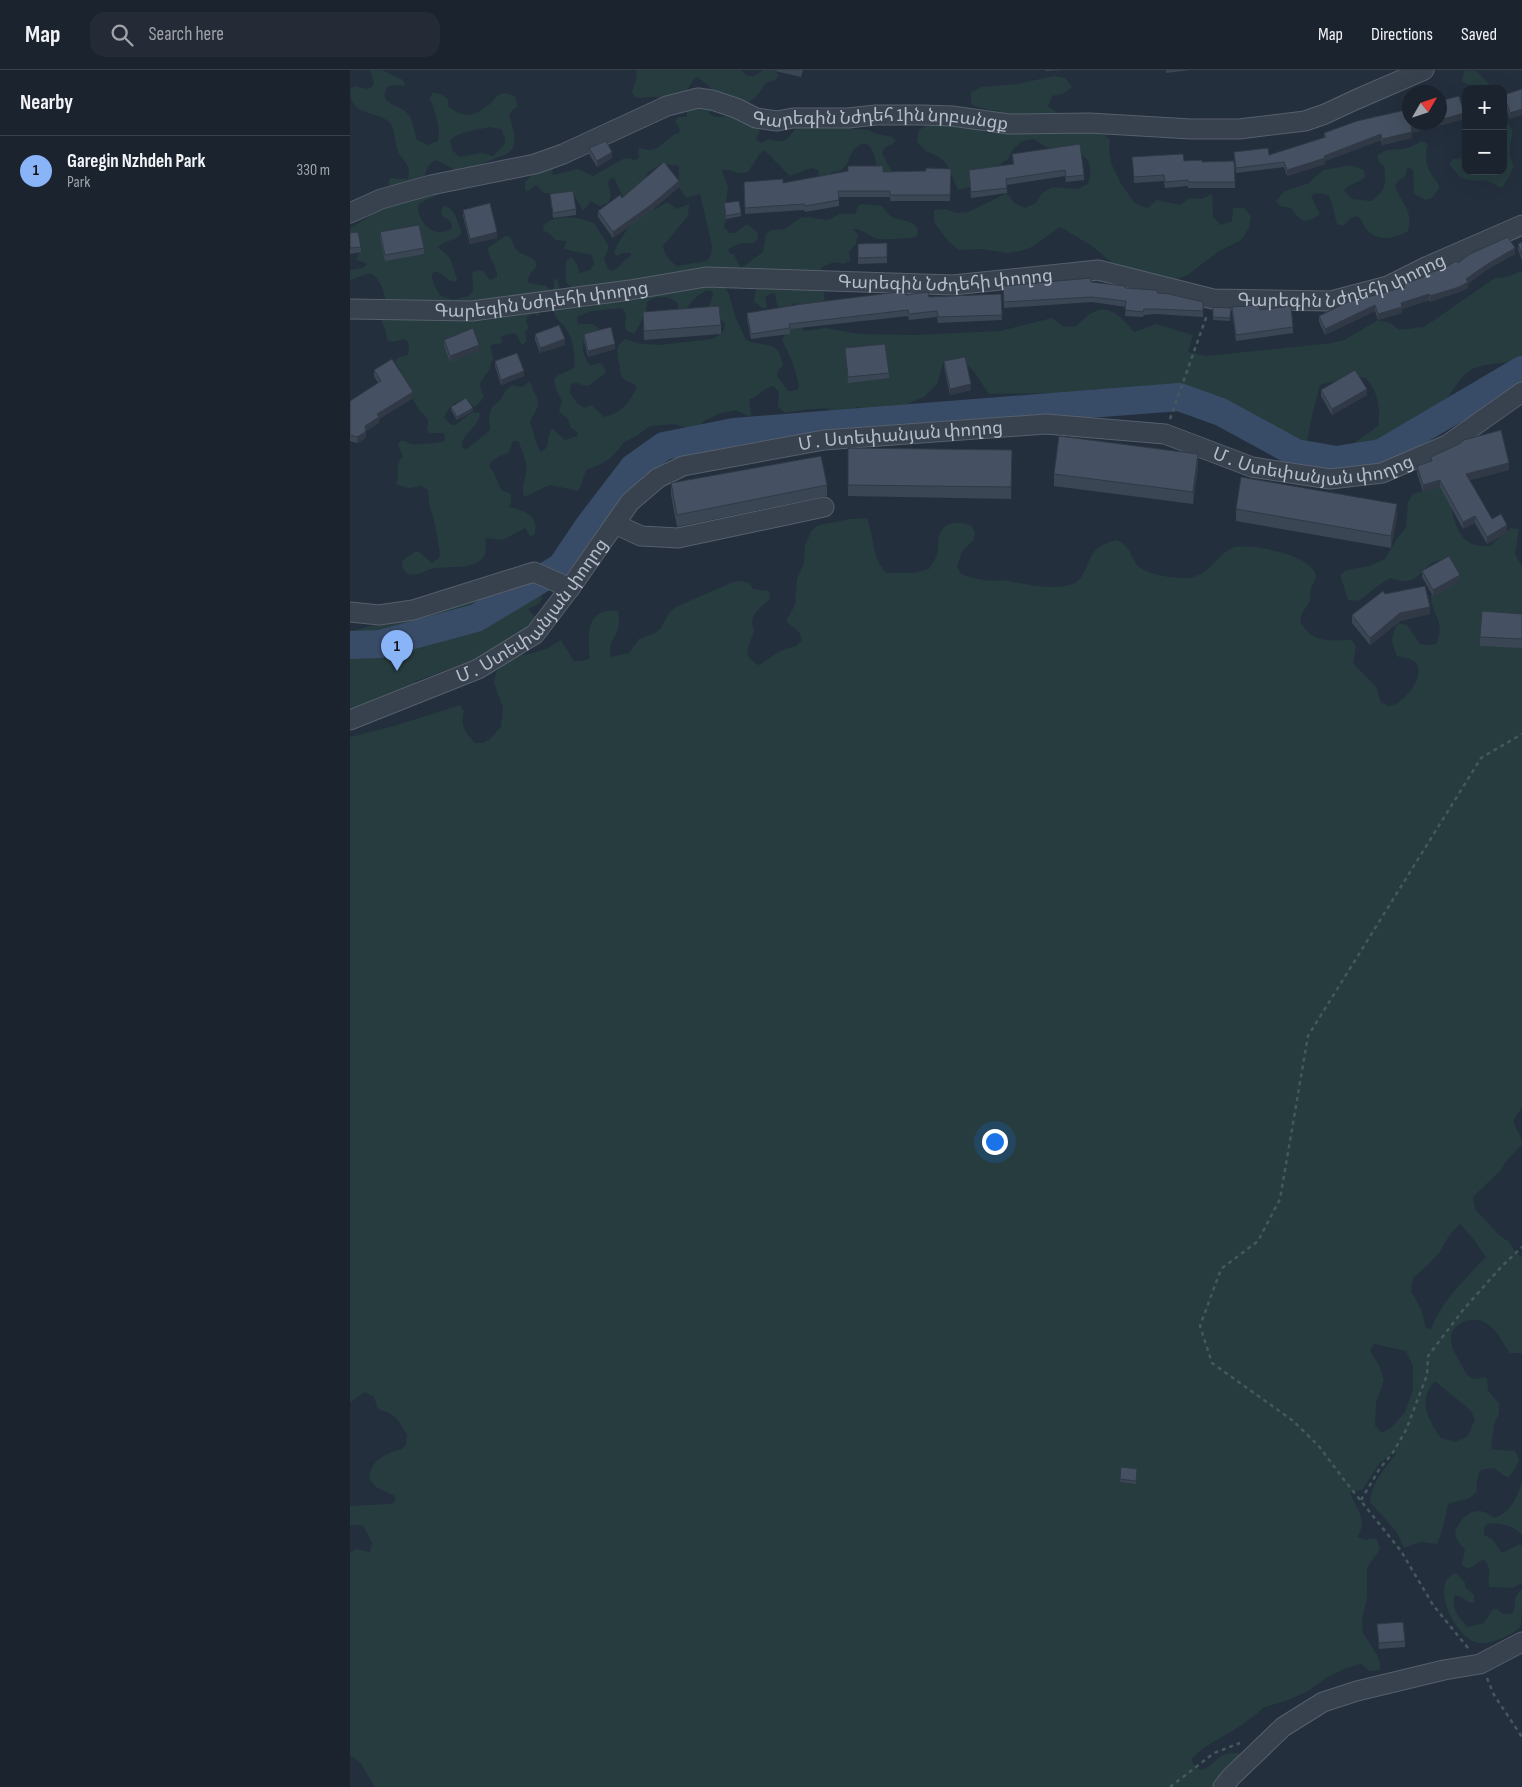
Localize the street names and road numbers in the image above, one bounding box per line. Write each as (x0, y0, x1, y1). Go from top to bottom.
street label: Գարեգին Նժդեհ 1ին նրբանցք (751, 105, 1010, 134)
street label: Գարեգին Նժդեհի փողոց (1237, 249, 1449, 312)
street label: Գարեգին Նժդեհի փողոց (837, 264, 1054, 296)
street label: Գարեգին Նժդեհի փողոց (434, 277, 650, 322)
street label: Մ․ Ստեփանյան փողոց (796, 417, 1004, 455)
street label: Մ․ Ստեփանյան փողոց (1210, 443, 1417, 490)
street label: Մ․ Ստեփանյան փողոց (453, 534, 612, 687)

